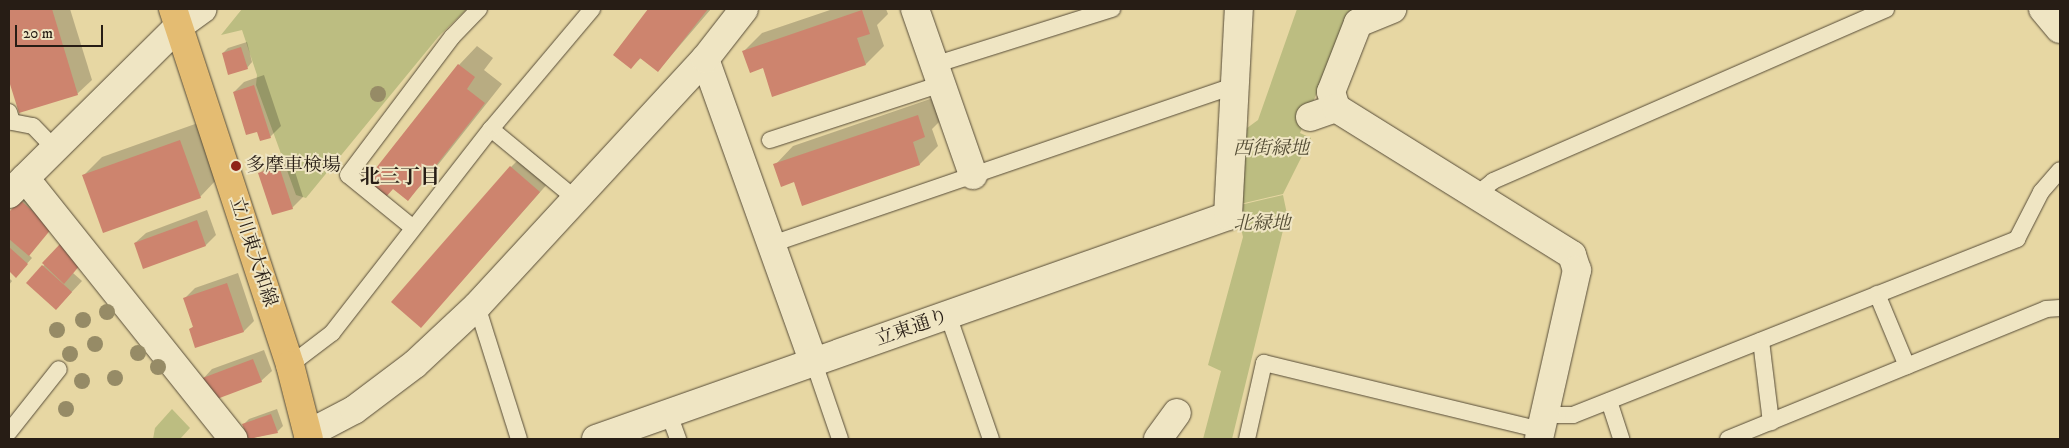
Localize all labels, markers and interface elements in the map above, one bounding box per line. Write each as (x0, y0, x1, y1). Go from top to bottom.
scale bar (18, 15, 105, 47)
text: 20 m (23, 24, 53, 43)
park label: 西街緑地 (1233, 138, 1309, 160)
place label: 多摩車検場 (246, 155, 341, 177)
marker: 多摩車検場 (230, 160, 242, 172)
district label: 北三丁目 (360, 165, 440, 189)
street label: 立川東大和線 (225, 194, 281, 310)
park label: 北緑地 (1234, 213, 1290, 235)
street label: 立東通り (872, 305, 952, 351)

